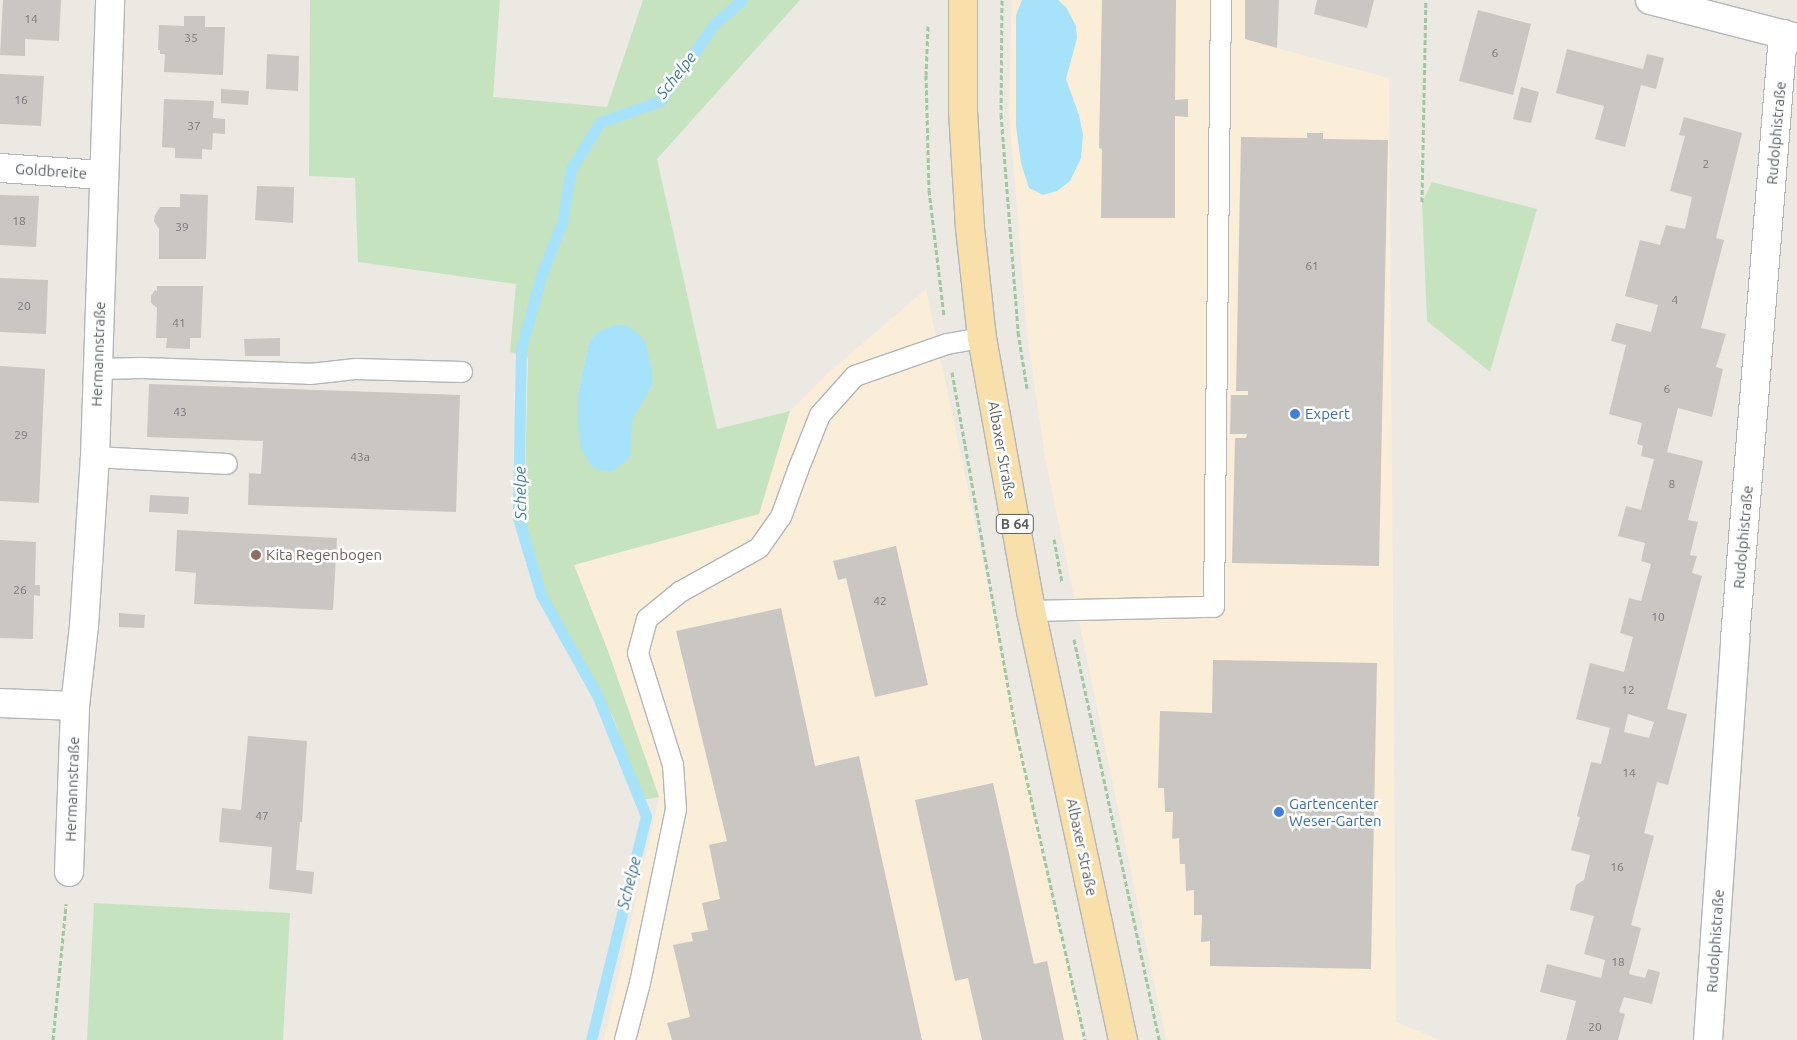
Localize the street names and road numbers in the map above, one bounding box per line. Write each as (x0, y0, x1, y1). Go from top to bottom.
street label: Rudolphistraße (1763, 81, 1789, 185)
street label: Goldbreite (14, 160, 88, 182)
street label: Hermannstraße (87, 301, 109, 407)
street label: Albaxer Straße (985, 399, 1019, 501)
street label: Rudolphistraße (1730, 485, 1756, 589)
road number: B 64 (995, 512, 1035, 536)
street label: Hermannstraße (61, 736, 83, 842)
street label: Albaxer Straße (1063, 797, 1101, 897)
street label: Rudolphistraße (1702, 889, 1728, 993)

